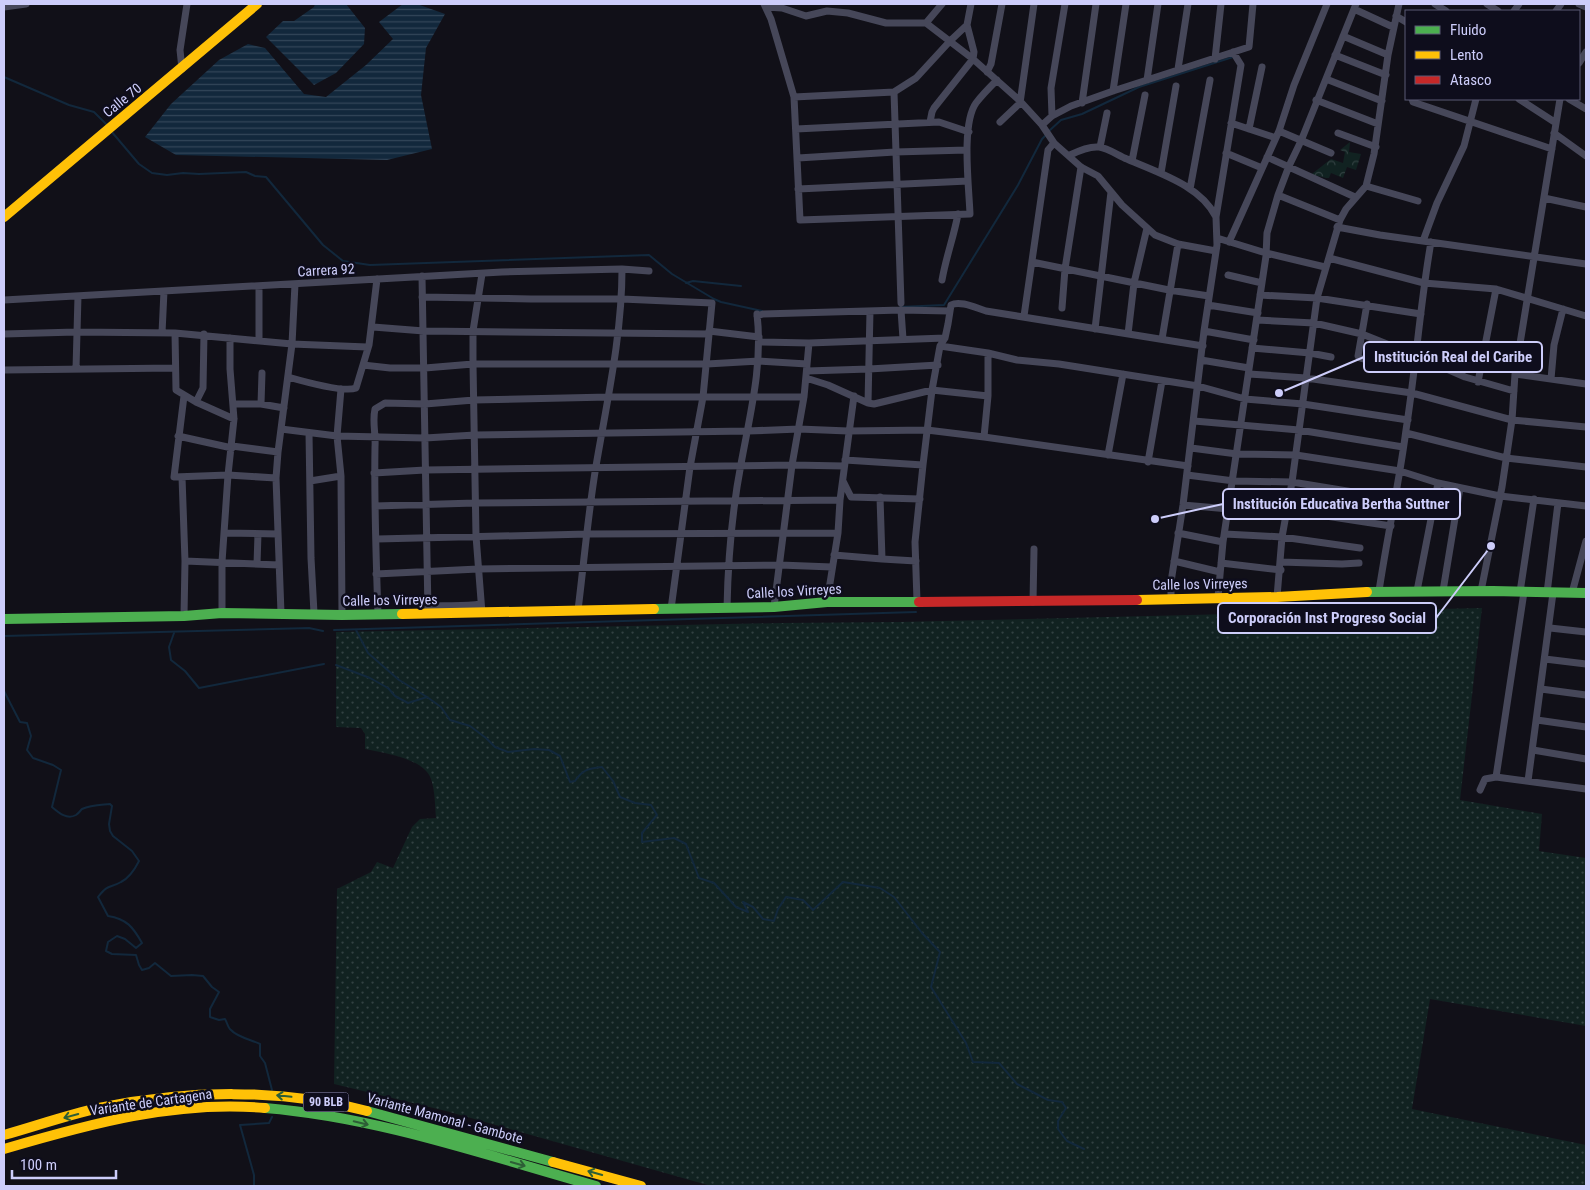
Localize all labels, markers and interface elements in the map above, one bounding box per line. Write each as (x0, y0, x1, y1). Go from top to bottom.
legend (1405, 10, 1580, 100)
text: Fluido (1450, 21, 1486, 39)
text: Lento (1450, 46, 1483, 64)
text: Atasco (1450, 71, 1491, 89)
street label: Calle 70 (100, 80, 144, 120)
street label: Carrera 92 (297, 261, 355, 279)
callout: Institución Real del Caribe (1364, 342, 1542, 372)
text: Institución Real del Caribe (1374, 348, 1532, 366)
callout: Institución Educativa Bertha Suttner (1223, 489, 1460, 519)
text: Institución Educativa Bertha Suttner (1233, 495, 1449, 513)
street label: Calle los Virreyes (1152, 575, 1248, 593)
street label: Calle los Virreyes (746, 581, 842, 601)
street label: Calle los Virreyes (342, 591, 438, 609)
callout: Corporación Inst Progreso Social (1218, 603, 1436, 633)
text: Corporación Inst Progreso Social (1228, 609, 1426, 627)
street label: Variante de Cartagena (89, 1086, 213, 1118)
street label: Variante Mamonal - Gambote (365, 1089, 525, 1147)
one-way arrow (277, 1091, 293, 1101)
road number: 90 BLB (304, 1092, 348, 1112)
one-way arrow (64, 1112, 80, 1121)
one-way arrow (353, 1118, 369, 1128)
scale bar (12, 1148, 116, 1180)
text: 100 m (20, 1156, 57, 1174)
one-way arrow (510, 1160, 526, 1170)
one-way arrow (587, 1168, 603, 1177)

